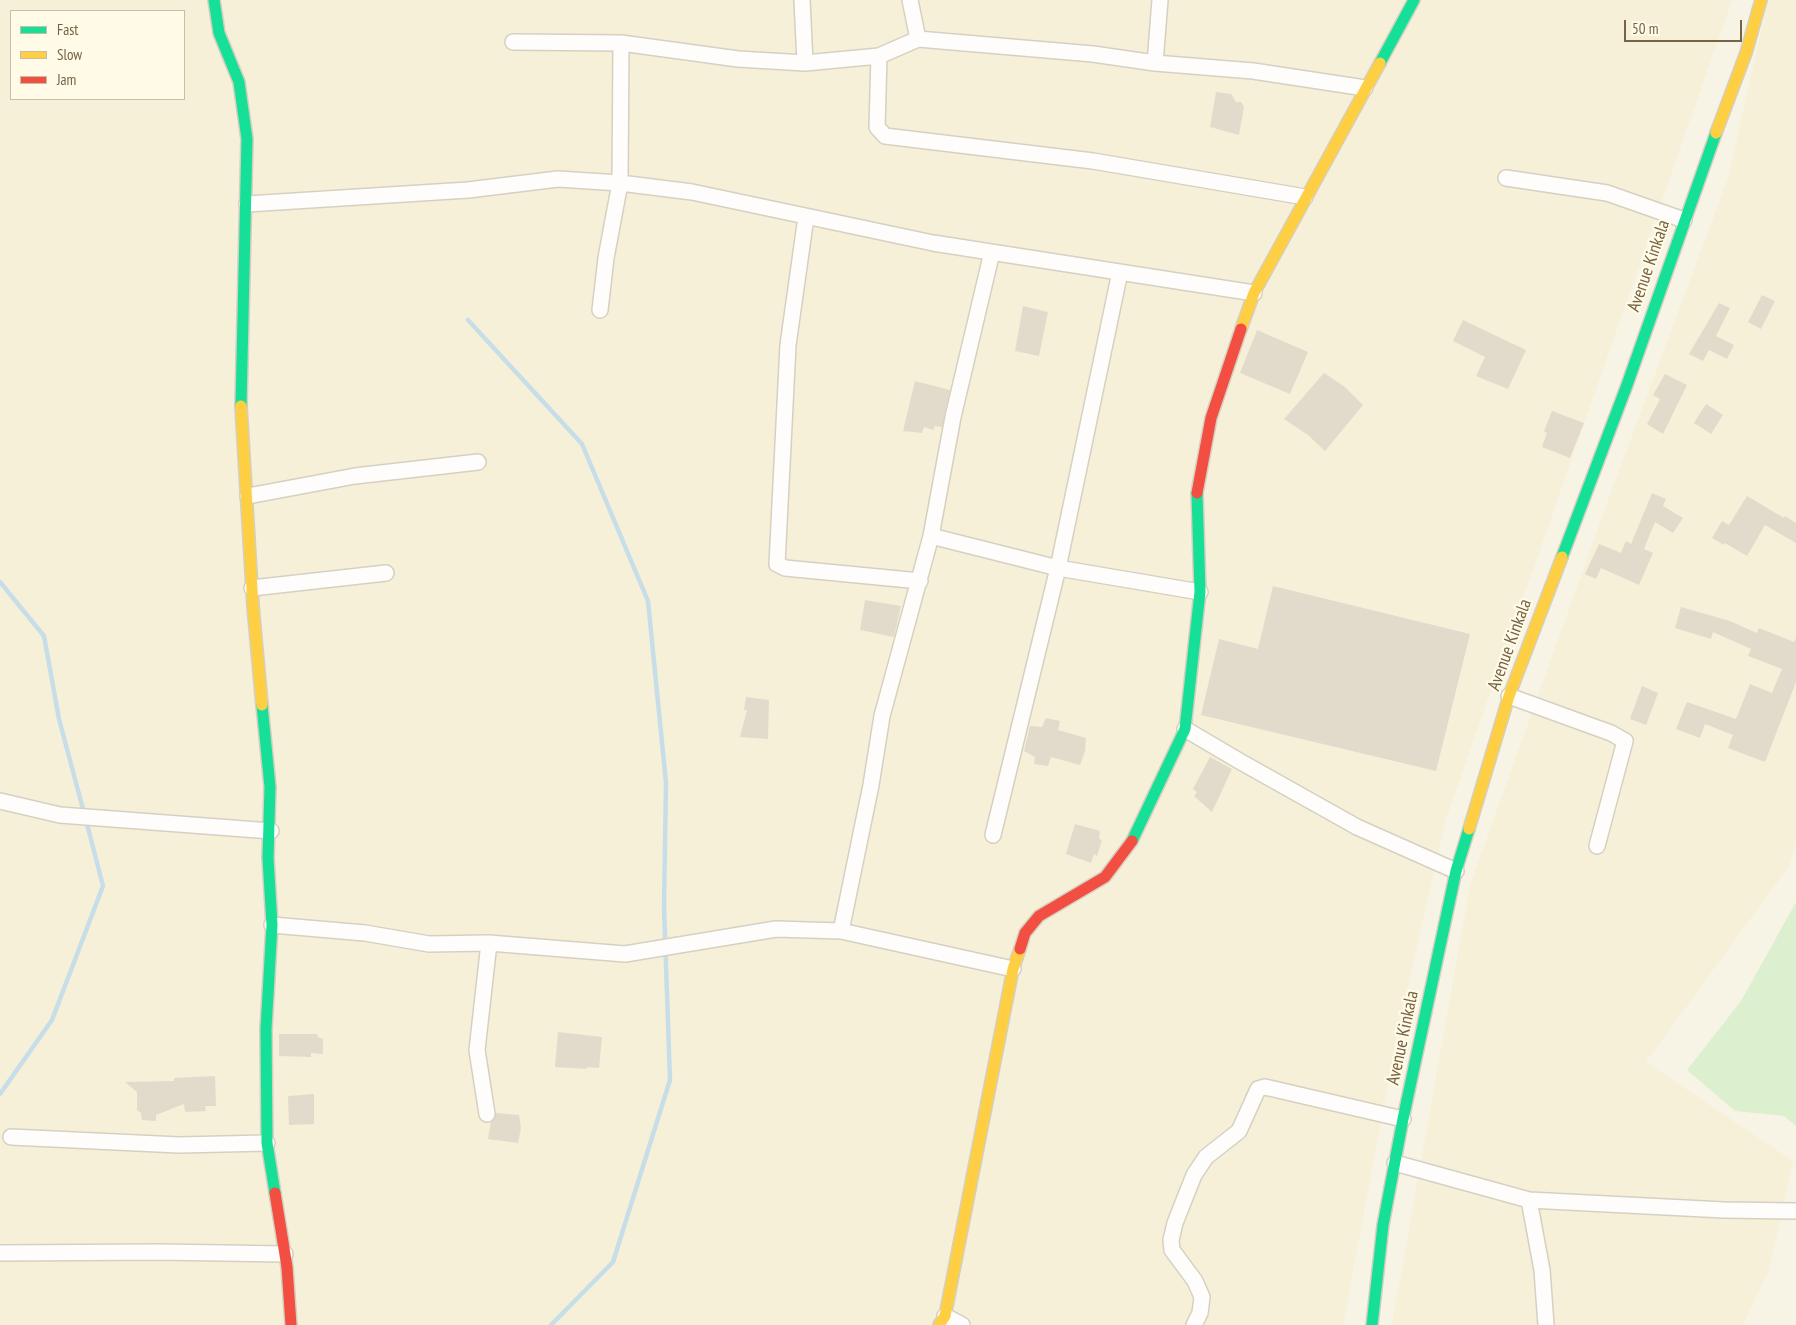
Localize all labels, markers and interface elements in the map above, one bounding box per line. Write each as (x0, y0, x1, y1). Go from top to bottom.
legend (10, 10, 185, 100)
scale bar (1626, 10, 1744, 42)
text: 50 m (1632, 19, 1658, 38)
text: Fast (57, 20, 78, 39)
text: Slow (57, 45, 82, 64)
text: Jam (57, 70, 76, 89)
street label: Avenue Kinkala (1623, 217, 1675, 315)
street label: Avenue Kinkala (1484, 596, 1536, 694)
street label: Avenue Kinkala (1382, 989, 1424, 1087)

